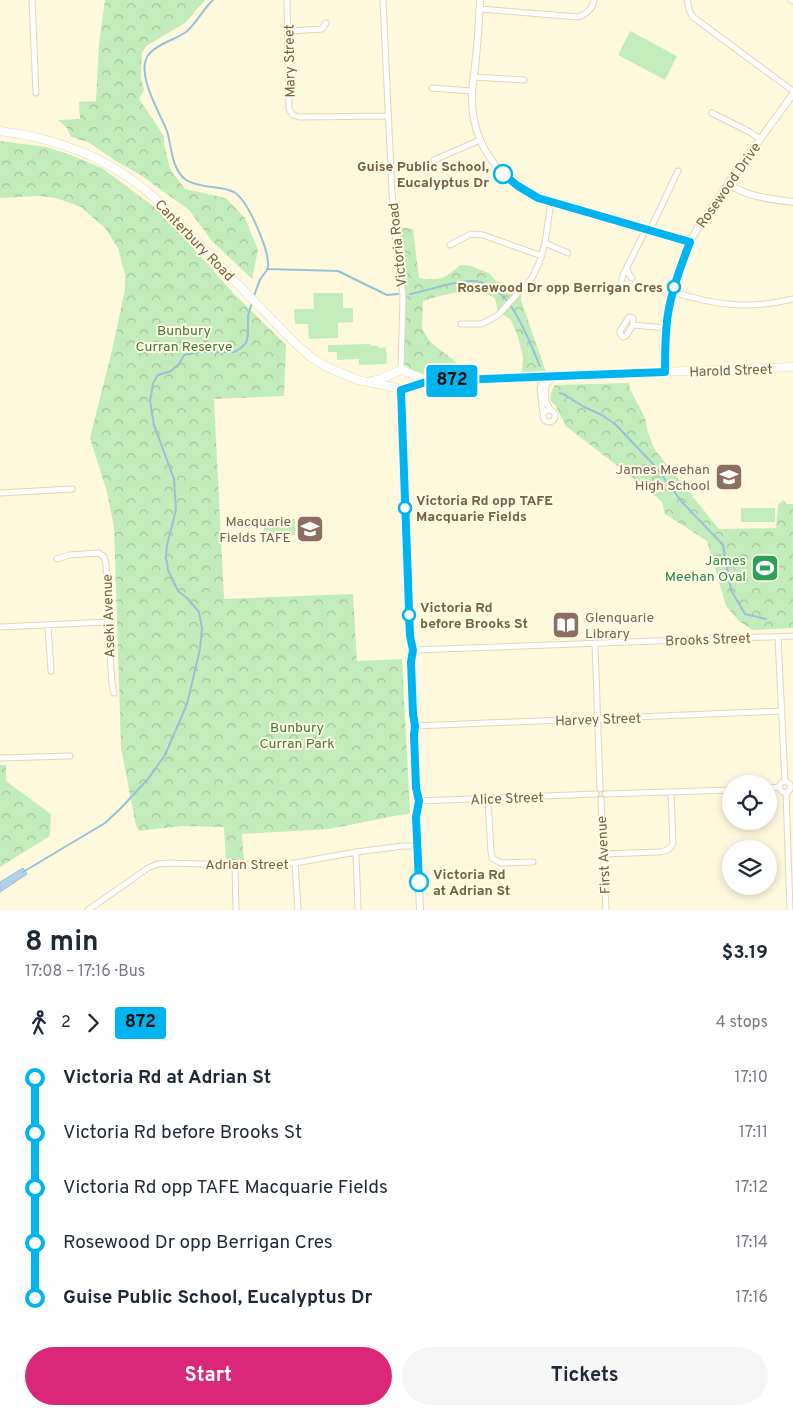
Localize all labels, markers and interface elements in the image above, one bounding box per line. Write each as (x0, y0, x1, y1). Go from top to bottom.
street label: Mary Street (281, 24, 300, 98)
street label: Rosewood Drive (693, 140, 765, 232)
place label: Guise Public School, Eucalyptus Dr (357, 159, 489, 192)
marker: Guise Public School, Eucalyptus Dr (493, 164, 513, 184)
street label: Canterbury Road (151, 197, 237, 285)
street label: Victoria Road (386, 202, 411, 288)
place label: Rosewood Dr opp Berrigan Cres (457, 280, 663, 297)
marker: Rosewood Dr opp Berrigan Cres (667, 280, 681, 294)
park label: Bunbury Curran Reserve (136, 323, 232, 356)
street label: Harold Street (689, 362, 773, 381)
line badge: 872 (423, 365, 481, 397)
text: 872 (436, 369, 468, 392)
place label: James Meehan High School (616, 462, 710, 495)
school or university icon: James Meehan High School (714, 462, 744, 492)
place label: Victoria Rd opp TAFE Macquarie Fields (416, 493, 553, 526)
marker: Victoria Rd opp TAFE Macquarie Fields (398, 501, 412, 515)
place label: Macquarie Fields TAFE (219, 514, 291, 547)
school or university icon: Macquarie Fields TAFE (295, 514, 325, 544)
place label: James Meehan Oval (665, 553, 746, 586)
sports icon: James Meehan Oval (750, 553, 780, 583)
street label: Aseki Avenue (100, 574, 119, 658)
place label: Victoria Rd before Brooks St (420, 600, 528, 633)
marker: Victoria Rd before Brooks St (402, 608, 416, 622)
library icon: Glenquarie Library (551, 610, 581, 640)
place label: Glenquarie Library (585, 610, 654, 643)
street label: Brooks Street (665, 631, 751, 650)
street label: Harvey Street (555, 711, 641, 730)
park label: Bunbury Curran Park (259, 720, 335, 753)
map controls (722, 775, 777, 895)
button: locate (722, 775, 777, 830)
street label: Alice Street (470, 790, 544, 809)
street label: First Avenue (594, 816, 615, 894)
button: layers (722, 840, 777, 895)
street label: Adrian Street (205, 857, 289, 874)
place label: Victoria Rd at Adrian St (433, 867, 510, 900)
marker: Victoria Rd at Adrian St (409, 872, 429, 892)
text: 8 min (25, 925, 99, 961)
text: $3.19 (722, 941, 768, 965)
text: 17:08 – 17:16 · Bus (25, 962, 145, 982)
icon: walk (25, 1009, 53, 1037)
icon: forward (79, 1009, 107, 1037)
text: 872 (125, 1011, 156, 1034)
text: 2 (61, 1013, 71, 1033)
text: 4 stops (716, 1013, 768, 1033)
text: Victoria Rd at Adrian St (63, 1066, 271, 1090)
text: 17:10 (735, 1068, 768, 1088)
text: Victoria Rd before Brooks St (63, 1121, 302, 1145)
text: 17:11 (739, 1123, 768, 1143)
text: Victoria Rd opp TAFE Macquarie Fields (63, 1176, 388, 1200)
text: 17:12 (735, 1178, 768, 1198)
text: Rosewood Dr opp Berrigan Cres (63, 1231, 333, 1255)
text: 17:14 (735, 1233, 768, 1253)
text: Guise Public School, Eucalyptus Dr (63, 1286, 372, 1310)
text: 17:16 (735, 1288, 768, 1308)
button: Start (25, 1347, 392, 1405)
button: Tickets (402, 1347, 768, 1405)

